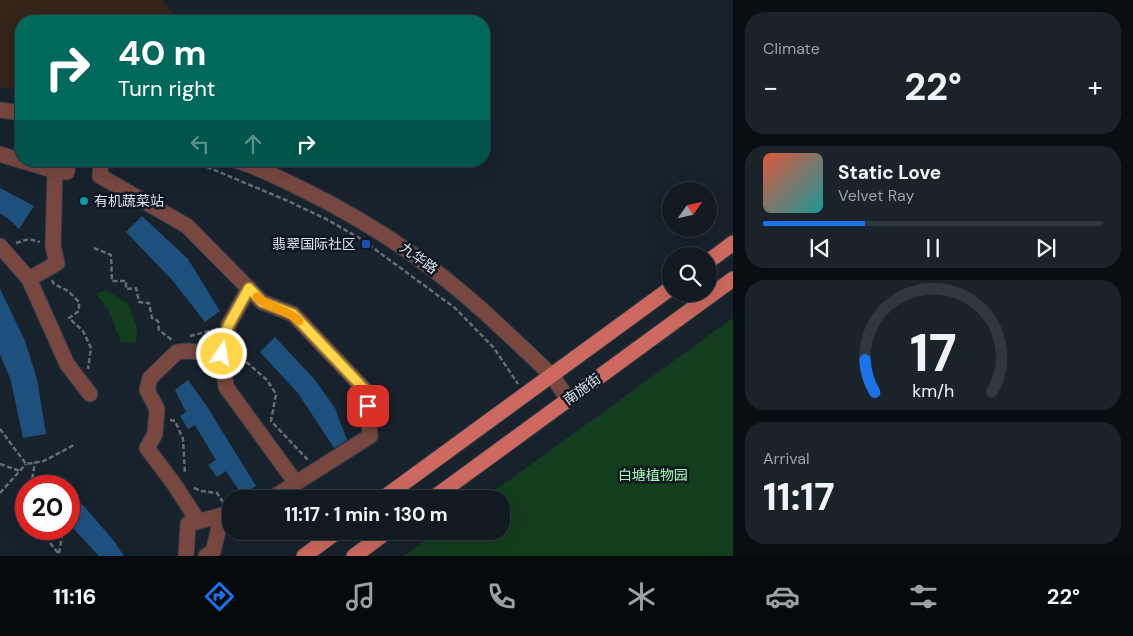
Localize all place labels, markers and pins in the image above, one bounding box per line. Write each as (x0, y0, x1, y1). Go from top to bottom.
place label: 有机蔬菜站 (94, 192, 164, 210)
marker: 有机蔬菜站 (78, 195, 90, 207)
place label: 翡翠国际社区 (272, 235, 356, 253)
marker: 翡翠国际社区 (360, 238, 372, 250)
pin (347, 385, 389, 427)

